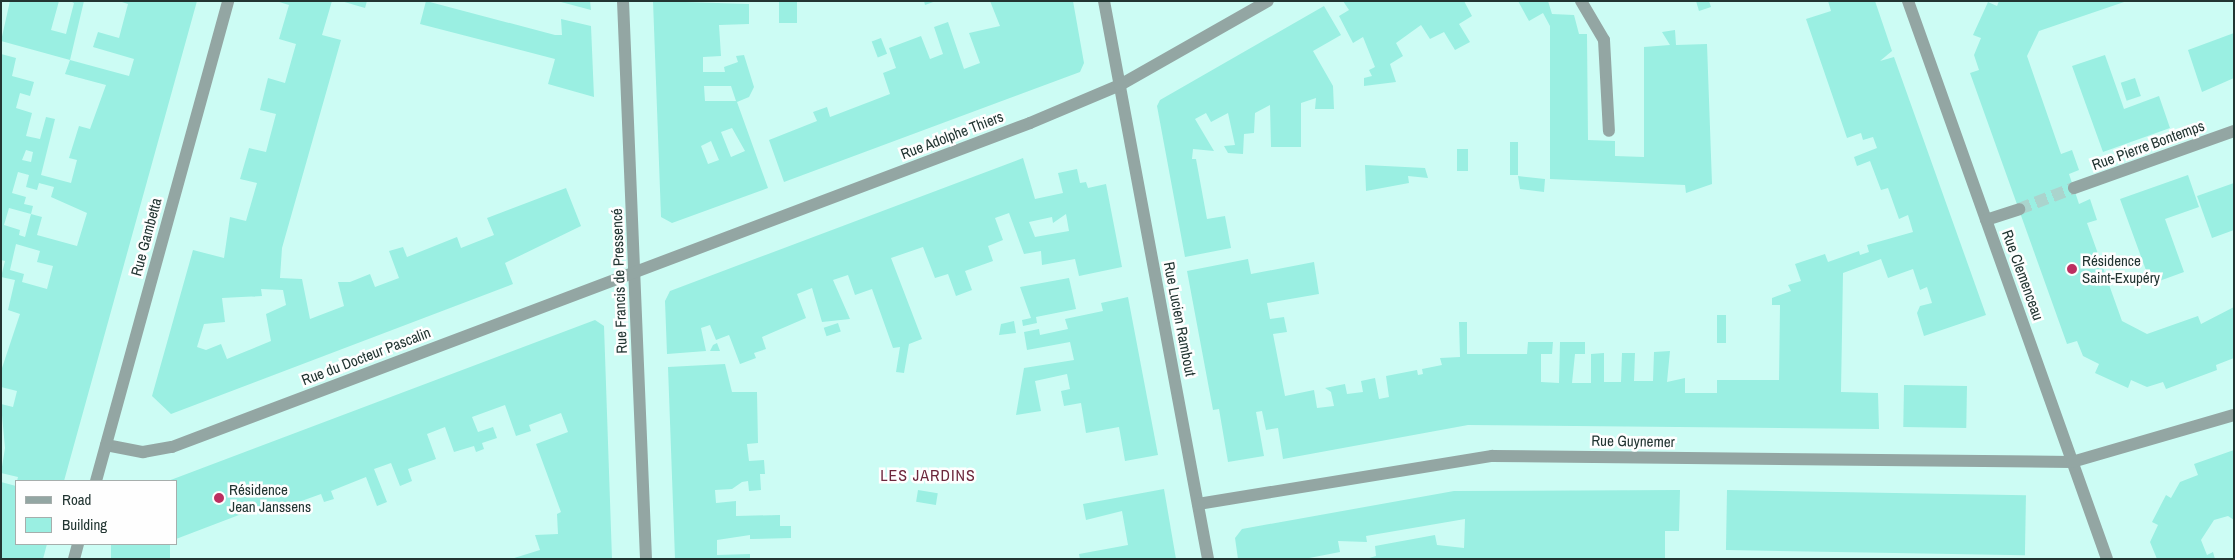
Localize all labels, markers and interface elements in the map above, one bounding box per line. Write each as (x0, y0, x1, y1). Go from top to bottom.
street label: Rue Adolphe Thiers (898, 107, 1006, 163)
street label: Rue Pierre Bontemps (2089, 116, 2207, 174)
street label: Rue Gambetta (127, 196, 165, 278)
street label: Rue Francis de Pressencé (607, 208, 631, 354)
street label: Rue Clemenceau (1998, 227, 2048, 323)
place label: Résidence Saint-Exupéry (2082, 251, 2160, 286)
street label: Rue Lucien Rambout (1160, 260, 1200, 378)
marker: Résidence Saint-Exupéry (2066, 263, 2078, 275)
street label: Rue du Docteur Pascalin (299, 323, 433, 389)
street label: Rue Guynemer (1591, 431, 1675, 451)
district label: LES JARDINS (879, 465, 977, 485)
legend (15, 480, 178, 545)
place label: Résidence Jean Janssens (229, 480, 311, 515)
text: Road (62, 489, 91, 510)
marker: Résidence Jean Janssens (213, 492, 225, 504)
text: Building (62, 514, 107, 535)

